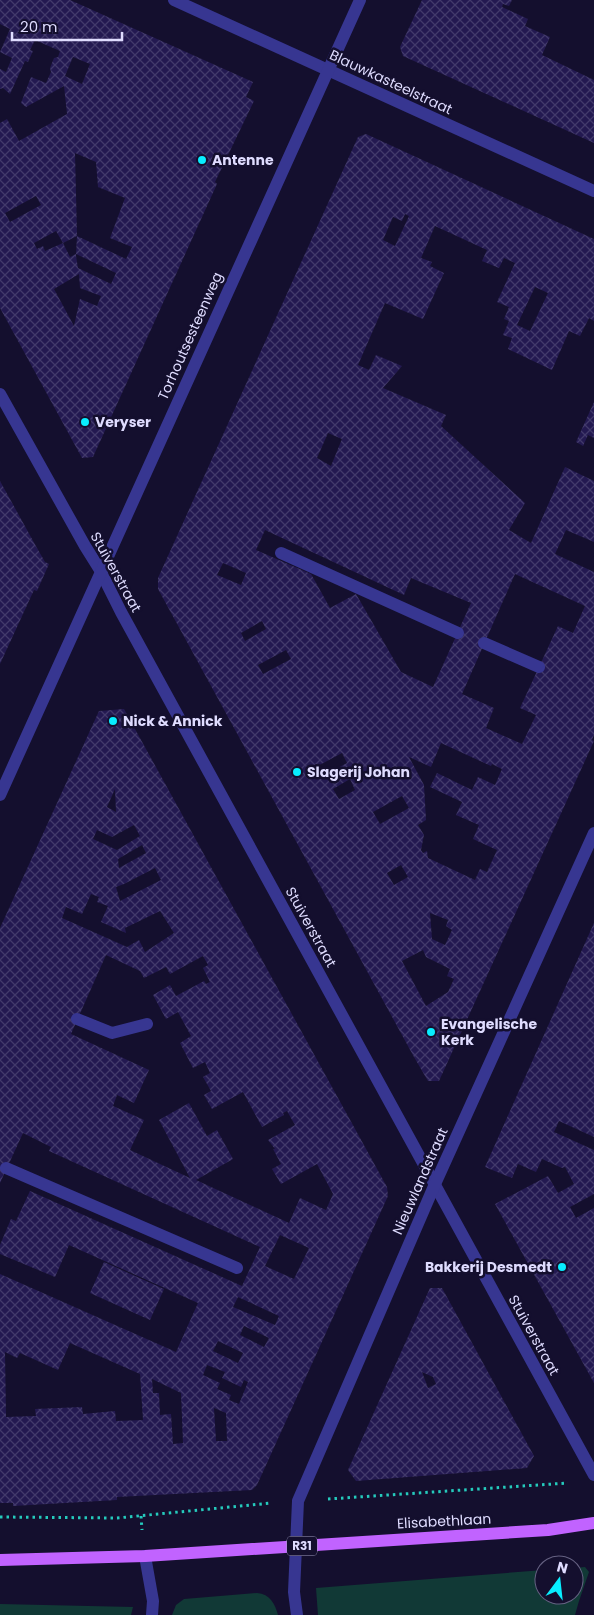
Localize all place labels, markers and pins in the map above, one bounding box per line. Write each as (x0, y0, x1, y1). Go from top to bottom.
place label: Antenne (212, 150, 274, 170)
marker: Antenne (196, 154, 208, 166)
place label: Veryser (95, 412, 151, 432)
marker: Veryser (79, 416, 91, 428)
place label: Nick & Annick (123, 711, 223, 731)
marker: Nick & Annick (107, 715, 119, 727)
place label: Slagerij Johan (307, 762, 410, 782)
marker: Slagerij Johan (291, 766, 303, 778)
place label: Evangelische Kerk (441, 1014, 537, 1050)
marker: Evangelische Kerk (425, 1026, 437, 1038)
place label: Bakkerij Desmedt (425, 1257, 552, 1277)
marker: Bakkerij Desmedt (556, 1261, 568, 1273)

